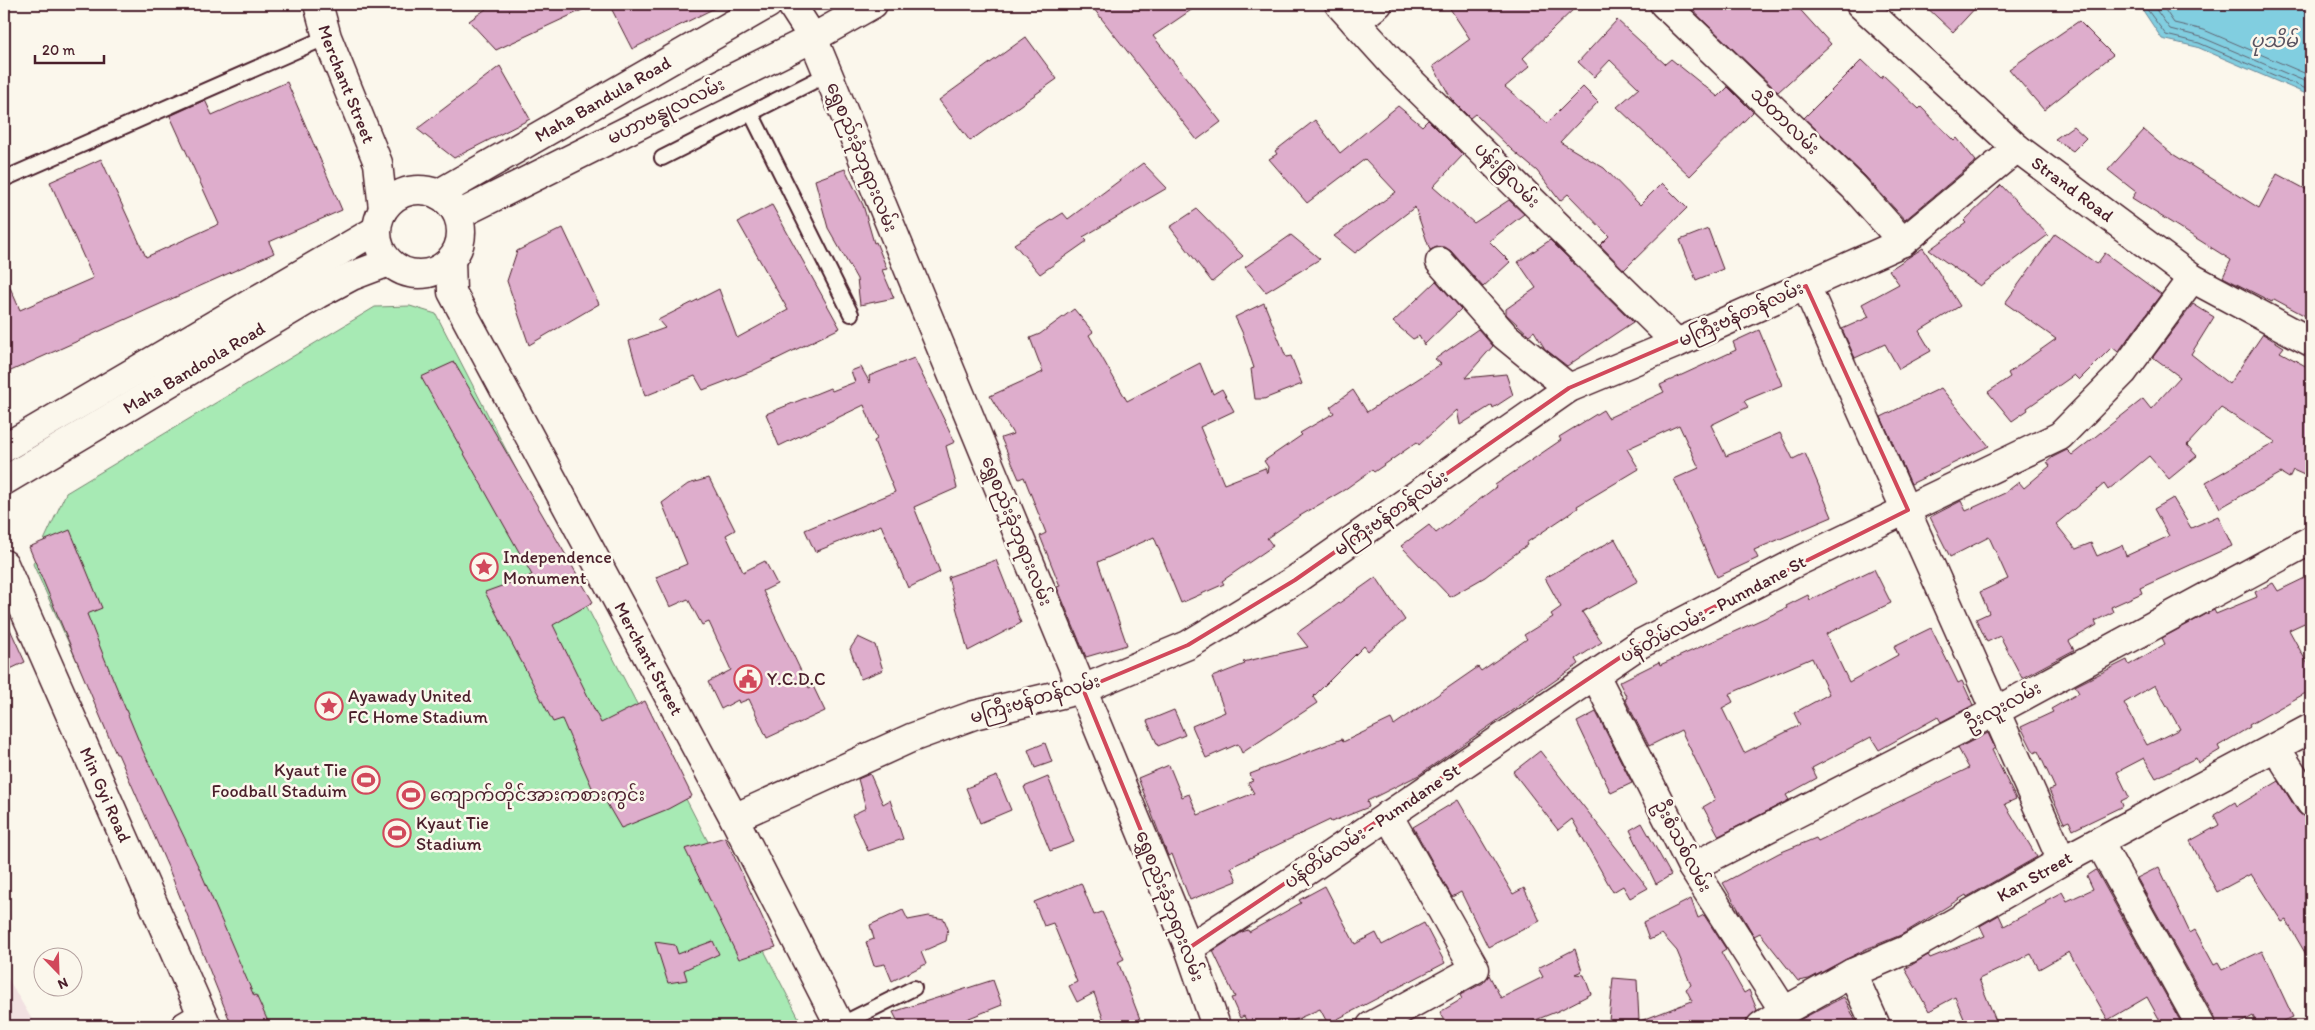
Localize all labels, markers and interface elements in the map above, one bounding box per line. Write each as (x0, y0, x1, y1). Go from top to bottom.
street label: Merchant Street (313, 23, 380, 147)
water label: ပုသိမ် (2250, 27, 2299, 56)
scale bar (35, 32, 104, 64)
text: 20 m (42, 41, 76, 59)
street label: Maha Bandula Road (531, 51, 675, 147)
street label: မဟာဗန္ဓုလလမ်း (603, 71, 730, 153)
street label: ရွှေစည်းခုံဘုရားလမ်း (818, 78, 904, 237)
street label: သီတာလမ်း (1746, 81, 1826, 159)
street label: ပန်းခြံလမ်း (1467, 136, 1546, 215)
street label: Strand Road (2027, 152, 2118, 227)
street label: မကြီးဗန်တန်လမ်း (1674, 274, 1808, 355)
street label: Maha Bandoola Road (119, 317, 269, 419)
street label: ရွှေစည်းခုံဘုရားလမ်း (973, 452, 1059, 611)
street label: မကြီးဗန်တန်လမ်း (1328, 463, 1455, 564)
place label: Independence Monument (503, 546, 612, 589)
street label: ပန်တိမ်လမ်း - Punndane St (1615, 548, 1812, 671)
place icon: Independence Monument (469, 552, 499, 582)
street label: Merchant Street (609, 598, 688, 719)
public building icon: Y.C.D.C (733, 664, 763, 694)
street label: မကြီးဗန်တန်လမ်း (967, 667, 1104, 732)
place label: Y.C.D.C (767, 668, 826, 690)
street label: ဦးလူးလမ်း (1960, 675, 2047, 739)
place label: Ayawady United FC Home Stadium (348, 685, 488, 728)
place icon: Ayawady United FC Home Stadium (314, 691, 344, 721)
street label: Min Gyi Road (75, 744, 136, 846)
street label: ပန်တိမ်လမ်း - Punndane St (1278, 756, 1466, 896)
place label: Kyaut Tie Foodball Staduim (212, 759, 347, 802)
sports icon: Kyaut Tie Foodball Staduim (351, 765, 381, 795)
sports icon: ကျောက်တိုင်အားကစားကွင်း (396, 780, 426, 810)
place label: ကျောက်တိုင်အားကစားကွင်း (430, 781, 645, 810)
street label: ဦးစံသစ်လမ်း (1646, 795, 1718, 898)
place label: Kyaut Tie Stadium (416, 812, 489, 855)
sports icon: Kyaut Tie Stadium (382, 818, 412, 848)
street label: ရွှေစည်းခုံဘုရားလမ်း (1127, 827, 1211, 986)
street label: Kan Street (1993, 847, 2076, 907)
north arrow (32, 948, 82, 998)
text: N (55, 974, 71, 993)

